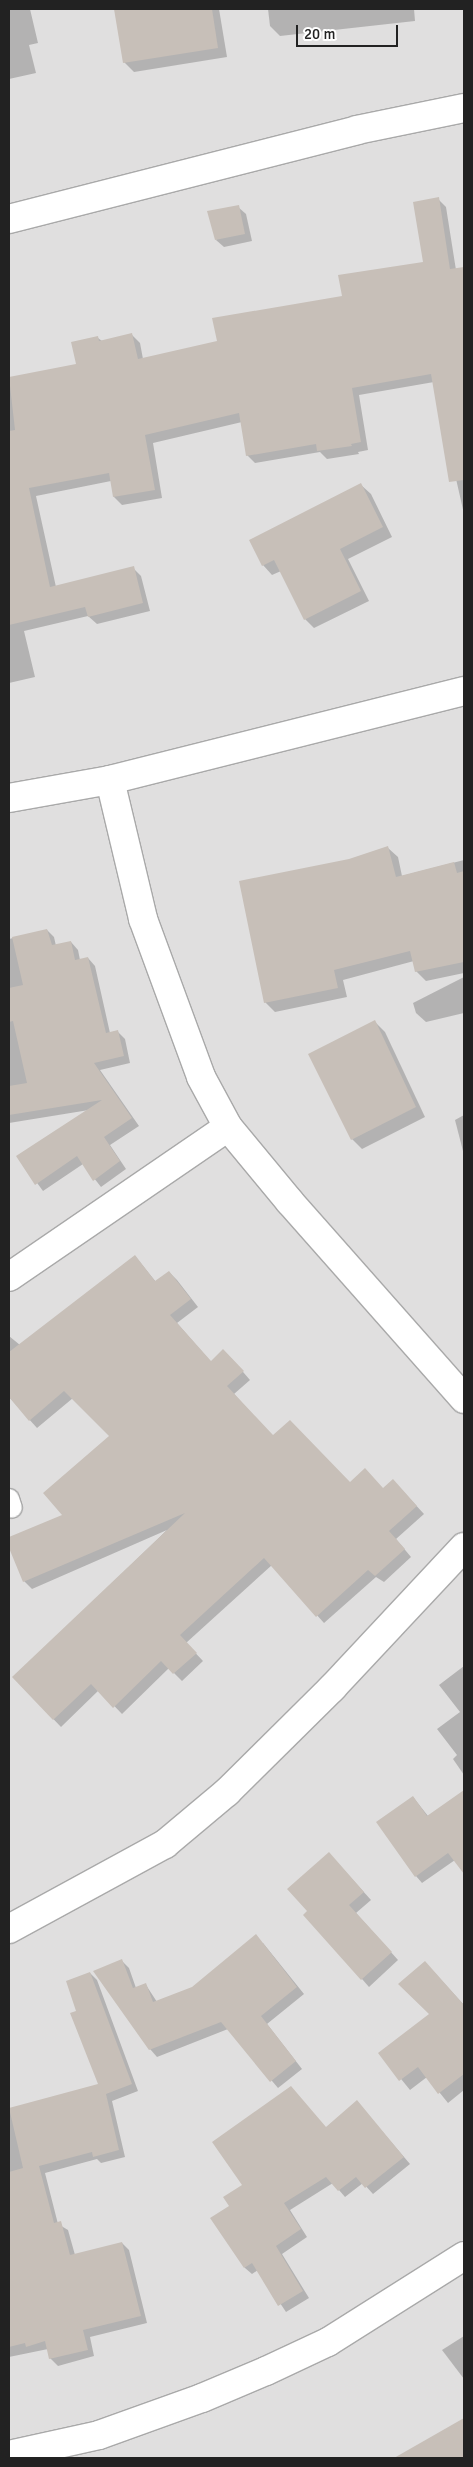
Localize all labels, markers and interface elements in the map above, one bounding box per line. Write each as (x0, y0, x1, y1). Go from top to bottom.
scale bar (298, 15, 400, 47)
text: 20 m (304, 25, 335, 43)

